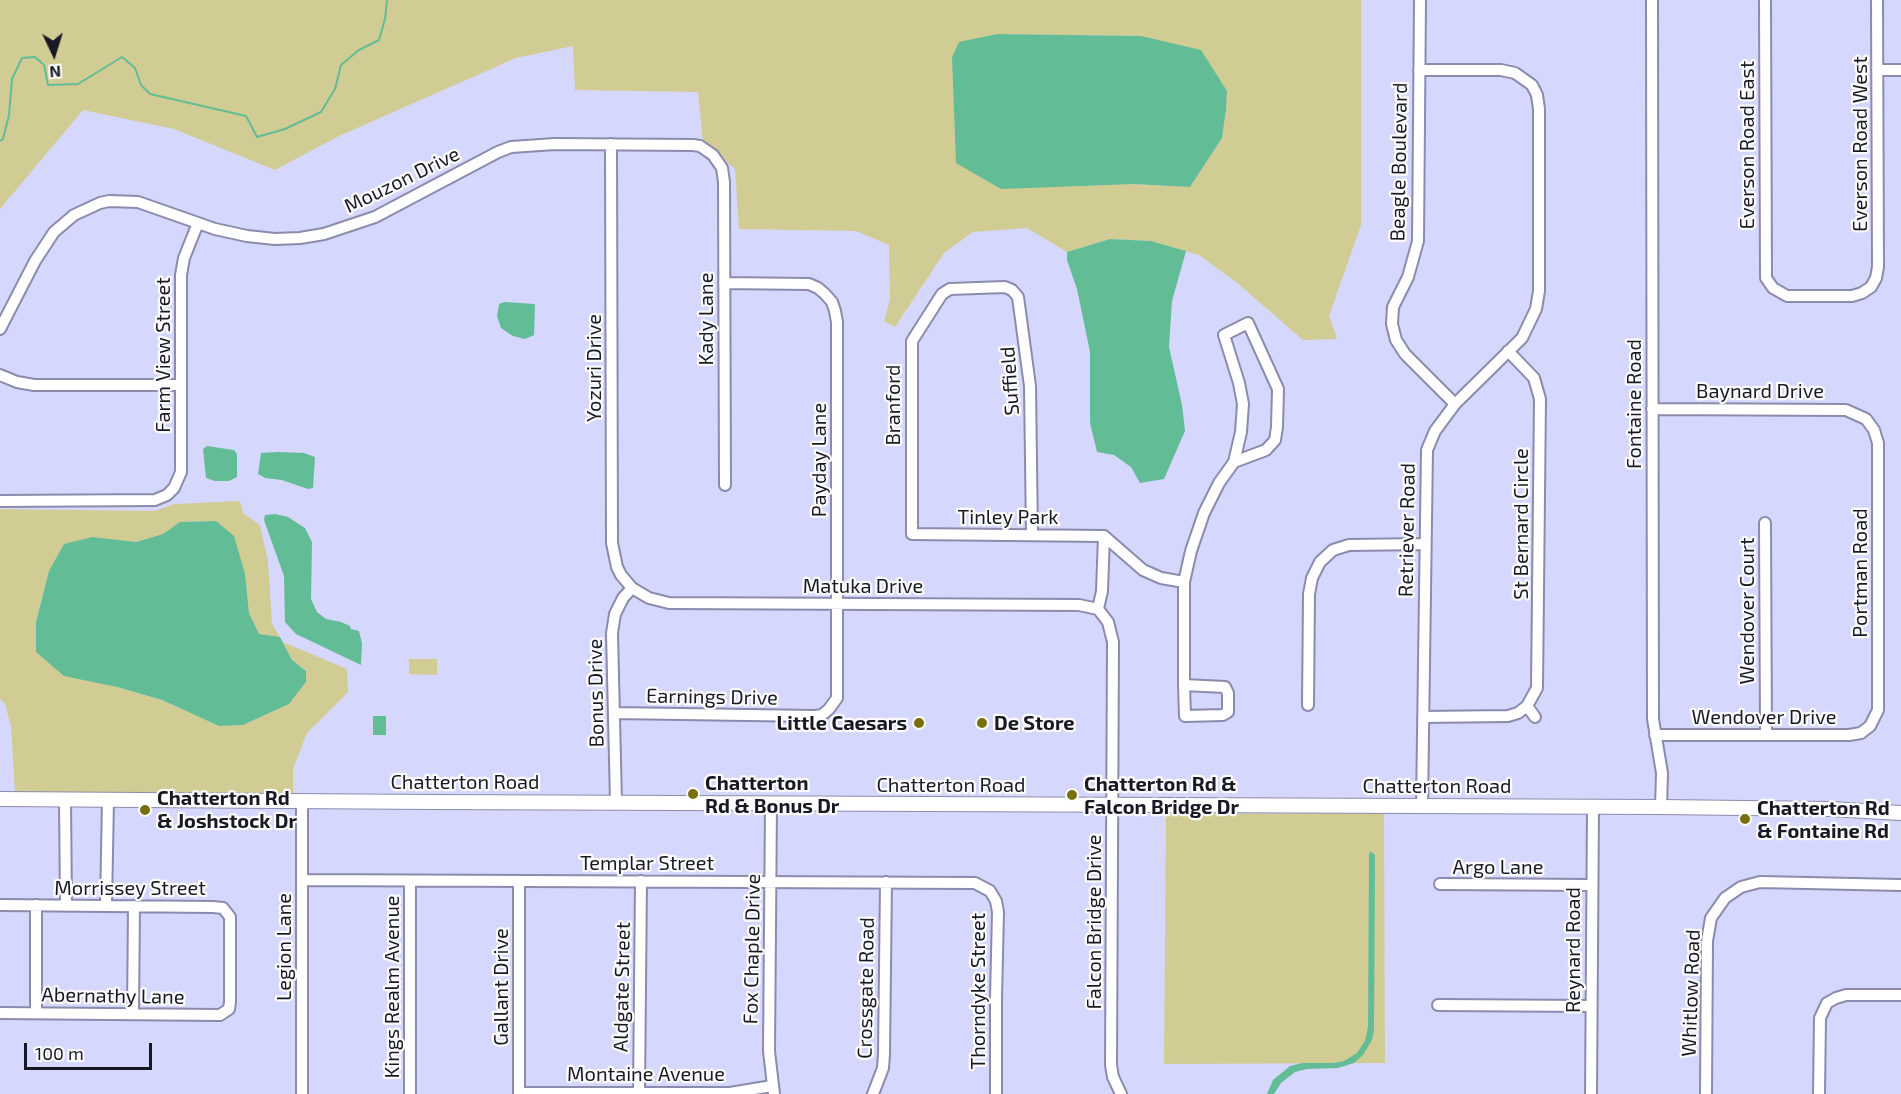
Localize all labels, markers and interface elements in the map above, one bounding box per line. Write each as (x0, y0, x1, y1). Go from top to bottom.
north arrow (24, 24, 84, 84)
street label: Everson Road West (1848, 56, 1872, 232)
street label: Everson Road East (1735, 61, 1759, 229)
text: N (49, 63, 62, 82)
street label: Beagle Boulevard (1386, 82, 1412, 242)
street label: Mouzon Drive (340, 142, 464, 218)
street label: Kady Lane (694, 273, 718, 365)
street label: Farm View Street (151, 277, 175, 433)
street label: Yozuri Drive (582, 314, 606, 422)
street label: Fontaine Road (1622, 339, 1646, 469)
street label: Suffield (996, 346, 1024, 416)
street label: Branford (881, 364, 905, 446)
street label: Baynard Drive (1696, 379, 1824, 403)
street label: Payday Lane (807, 403, 831, 517)
street label: St Bernard Circle (1509, 448, 1533, 600)
street label: Retriever Road (1394, 463, 1420, 597)
street label: Tinley Park (958, 505, 1058, 529)
street label: Portman Road (1848, 508, 1872, 638)
street label: Wendover Court (1735, 537, 1759, 685)
street label: Matuka Drive (803, 574, 923, 598)
street label: Bonus Drive (583, 638, 609, 748)
street label: Earnings Drive (646, 684, 778, 710)
street label: Wendover Drive (1692, 705, 1836, 729)
place label: Little Caesars (777, 711, 907, 735)
place label: De Store (994, 711, 1075, 735)
marker: Little Caesars (912, 716, 926, 730)
marker: De Store (975, 716, 989, 730)
street label: Chatterton Road (390, 770, 540, 794)
place label: Chatterton Rd & Bonus Dr (705, 771, 839, 818)
place label: Chatterton Rd & Falcon Bridge Dr (1084, 772, 1239, 819)
street label: Chatterton Road (876, 773, 1026, 797)
street label: Chatterton Road (1362, 774, 1512, 798)
place label: Chatterton Rd & Joshstock Dr (157, 786, 297, 833)
marker: Chatterton Rd & Bonus Dr (686, 787, 700, 801)
marker: Chatterton Rd & Falcon Bridge Dr (1065, 788, 1079, 802)
place label: Chatterton Rd & Fontaine Rd (1757, 796, 1890, 843)
marker: Chatterton Rd & Joshstock Dr (138, 803, 152, 817)
marker: Chatterton Rd & Fontaine Rd (1738, 812, 1752, 826)
street label: Falcon Bridge Drive (1082, 835, 1106, 1009)
street label: Templar Street (580, 851, 714, 875)
street label: Argo Lane (1453, 855, 1543, 879)
street label: Fox Chaple Drive (739, 873, 765, 1025)
street label: Morrissey Street (54, 876, 206, 900)
street label: Reynard Road (1561, 887, 1585, 1013)
street label: Legion Lane (272, 893, 296, 1001)
street label: Kings Realm Avenue (380, 895, 404, 1079)
street label: Thorndyke Street (966, 913, 990, 1069)
street label: Crossgate Road (853, 917, 879, 1059)
street label: Aldgate Street (609, 922, 635, 1052)
street label: Gallant Drive (489, 928, 513, 1046)
street label: Whitlow Road (1677, 929, 1705, 1057)
street label: Abernathy Lane (41, 983, 185, 1009)
scale bar (27, 1031, 154, 1069)
text: 100 m (35, 1042, 84, 1064)
street label: Montaine Avenue (567, 1062, 725, 1086)

